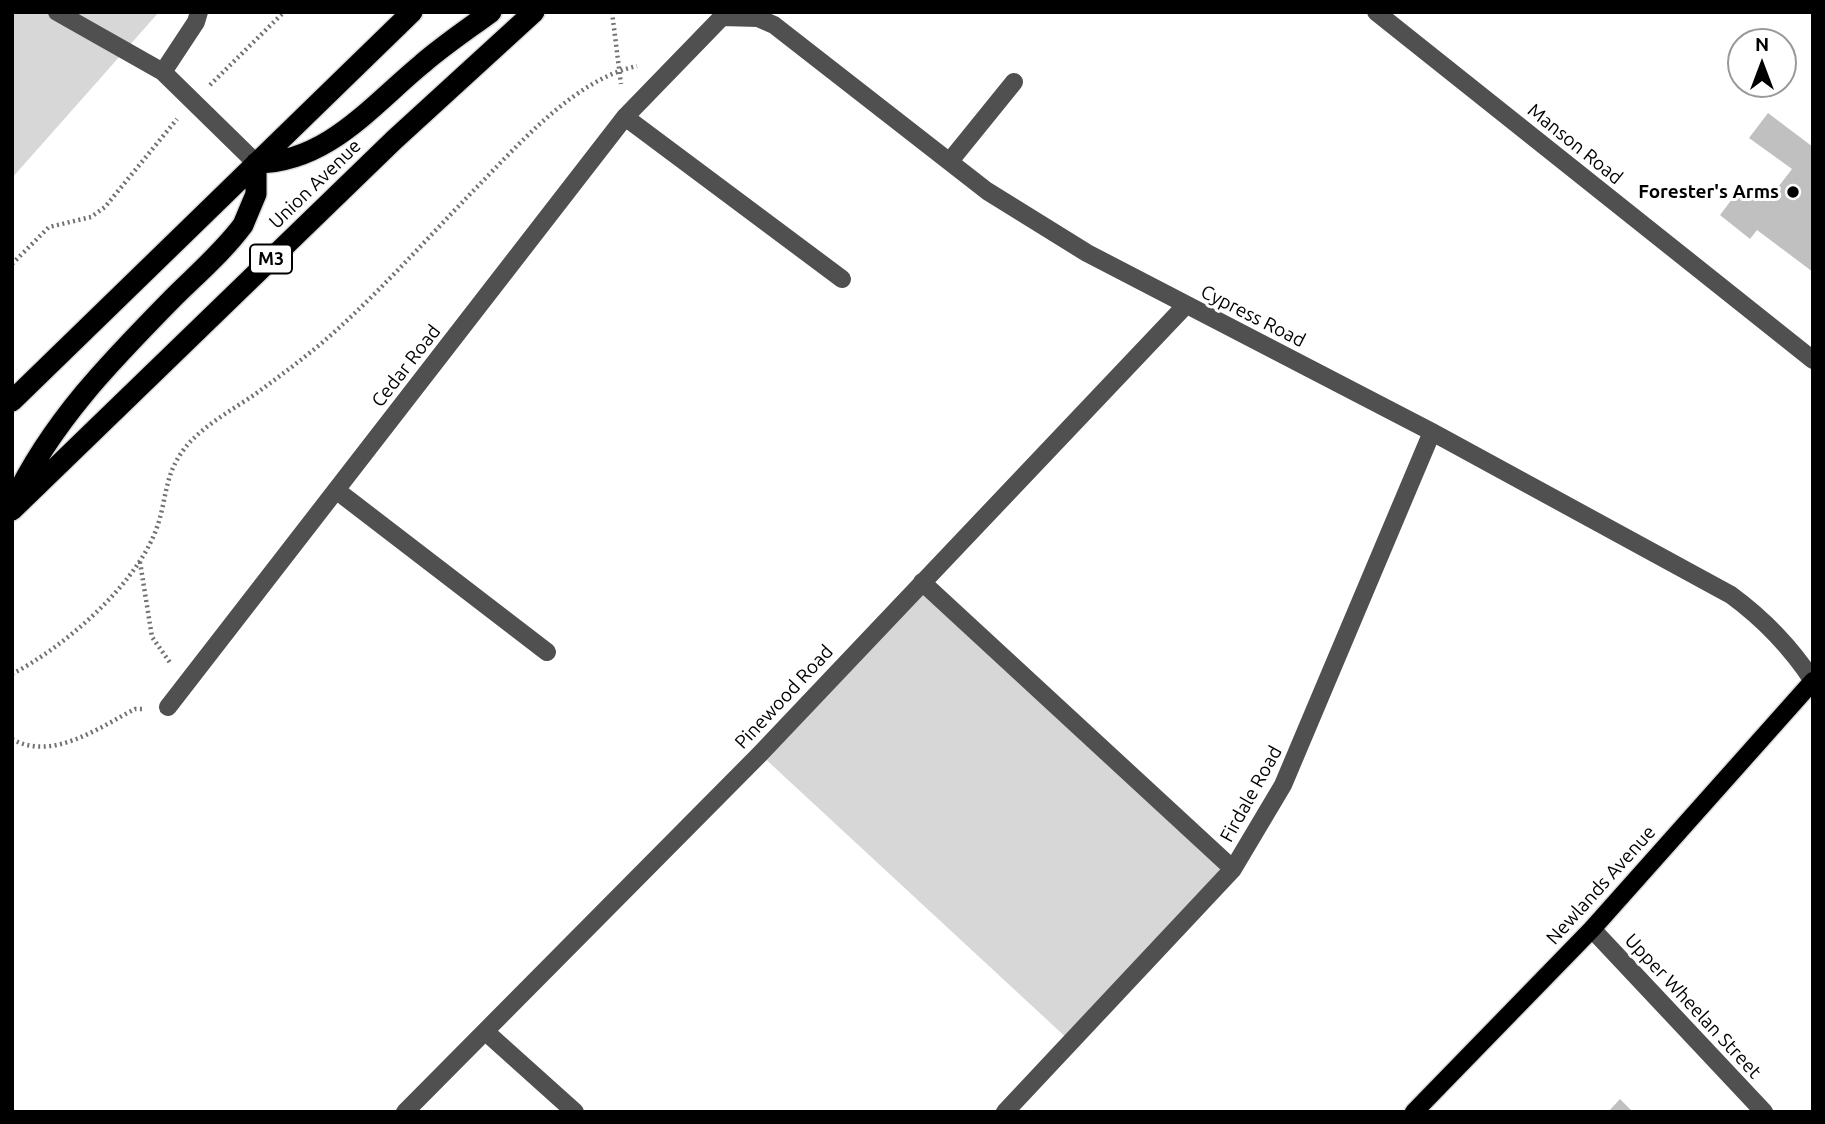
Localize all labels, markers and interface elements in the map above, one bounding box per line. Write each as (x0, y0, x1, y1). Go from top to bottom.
north arrow (1727, 28, 1797, 98)
text: N (1755, 33, 1769, 55)
street label: Manson Road (1523, 99, 1627, 189)
street label: Union Avenue (264, 135, 366, 233)
place label: Forester's Arms (1638, 181, 1779, 203)
marker: Forester's Arms (1785, 184, 1801, 200)
road number: M3 (250, 244, 292, 274)
street label: Cypress Road (1197, 280, 1309, 352)
street label: Cedar Road (367, 320, 445, 412)
street label: Pinewood Road (730, 640, 838, 754)
street label: Firdale Road (1215, 742, 1287, 846)
street label: Newlands Avenue (1542, 821, 1660, 949)
street label: Upper Wheelan Street (1620, 929, 1766, 1083)

